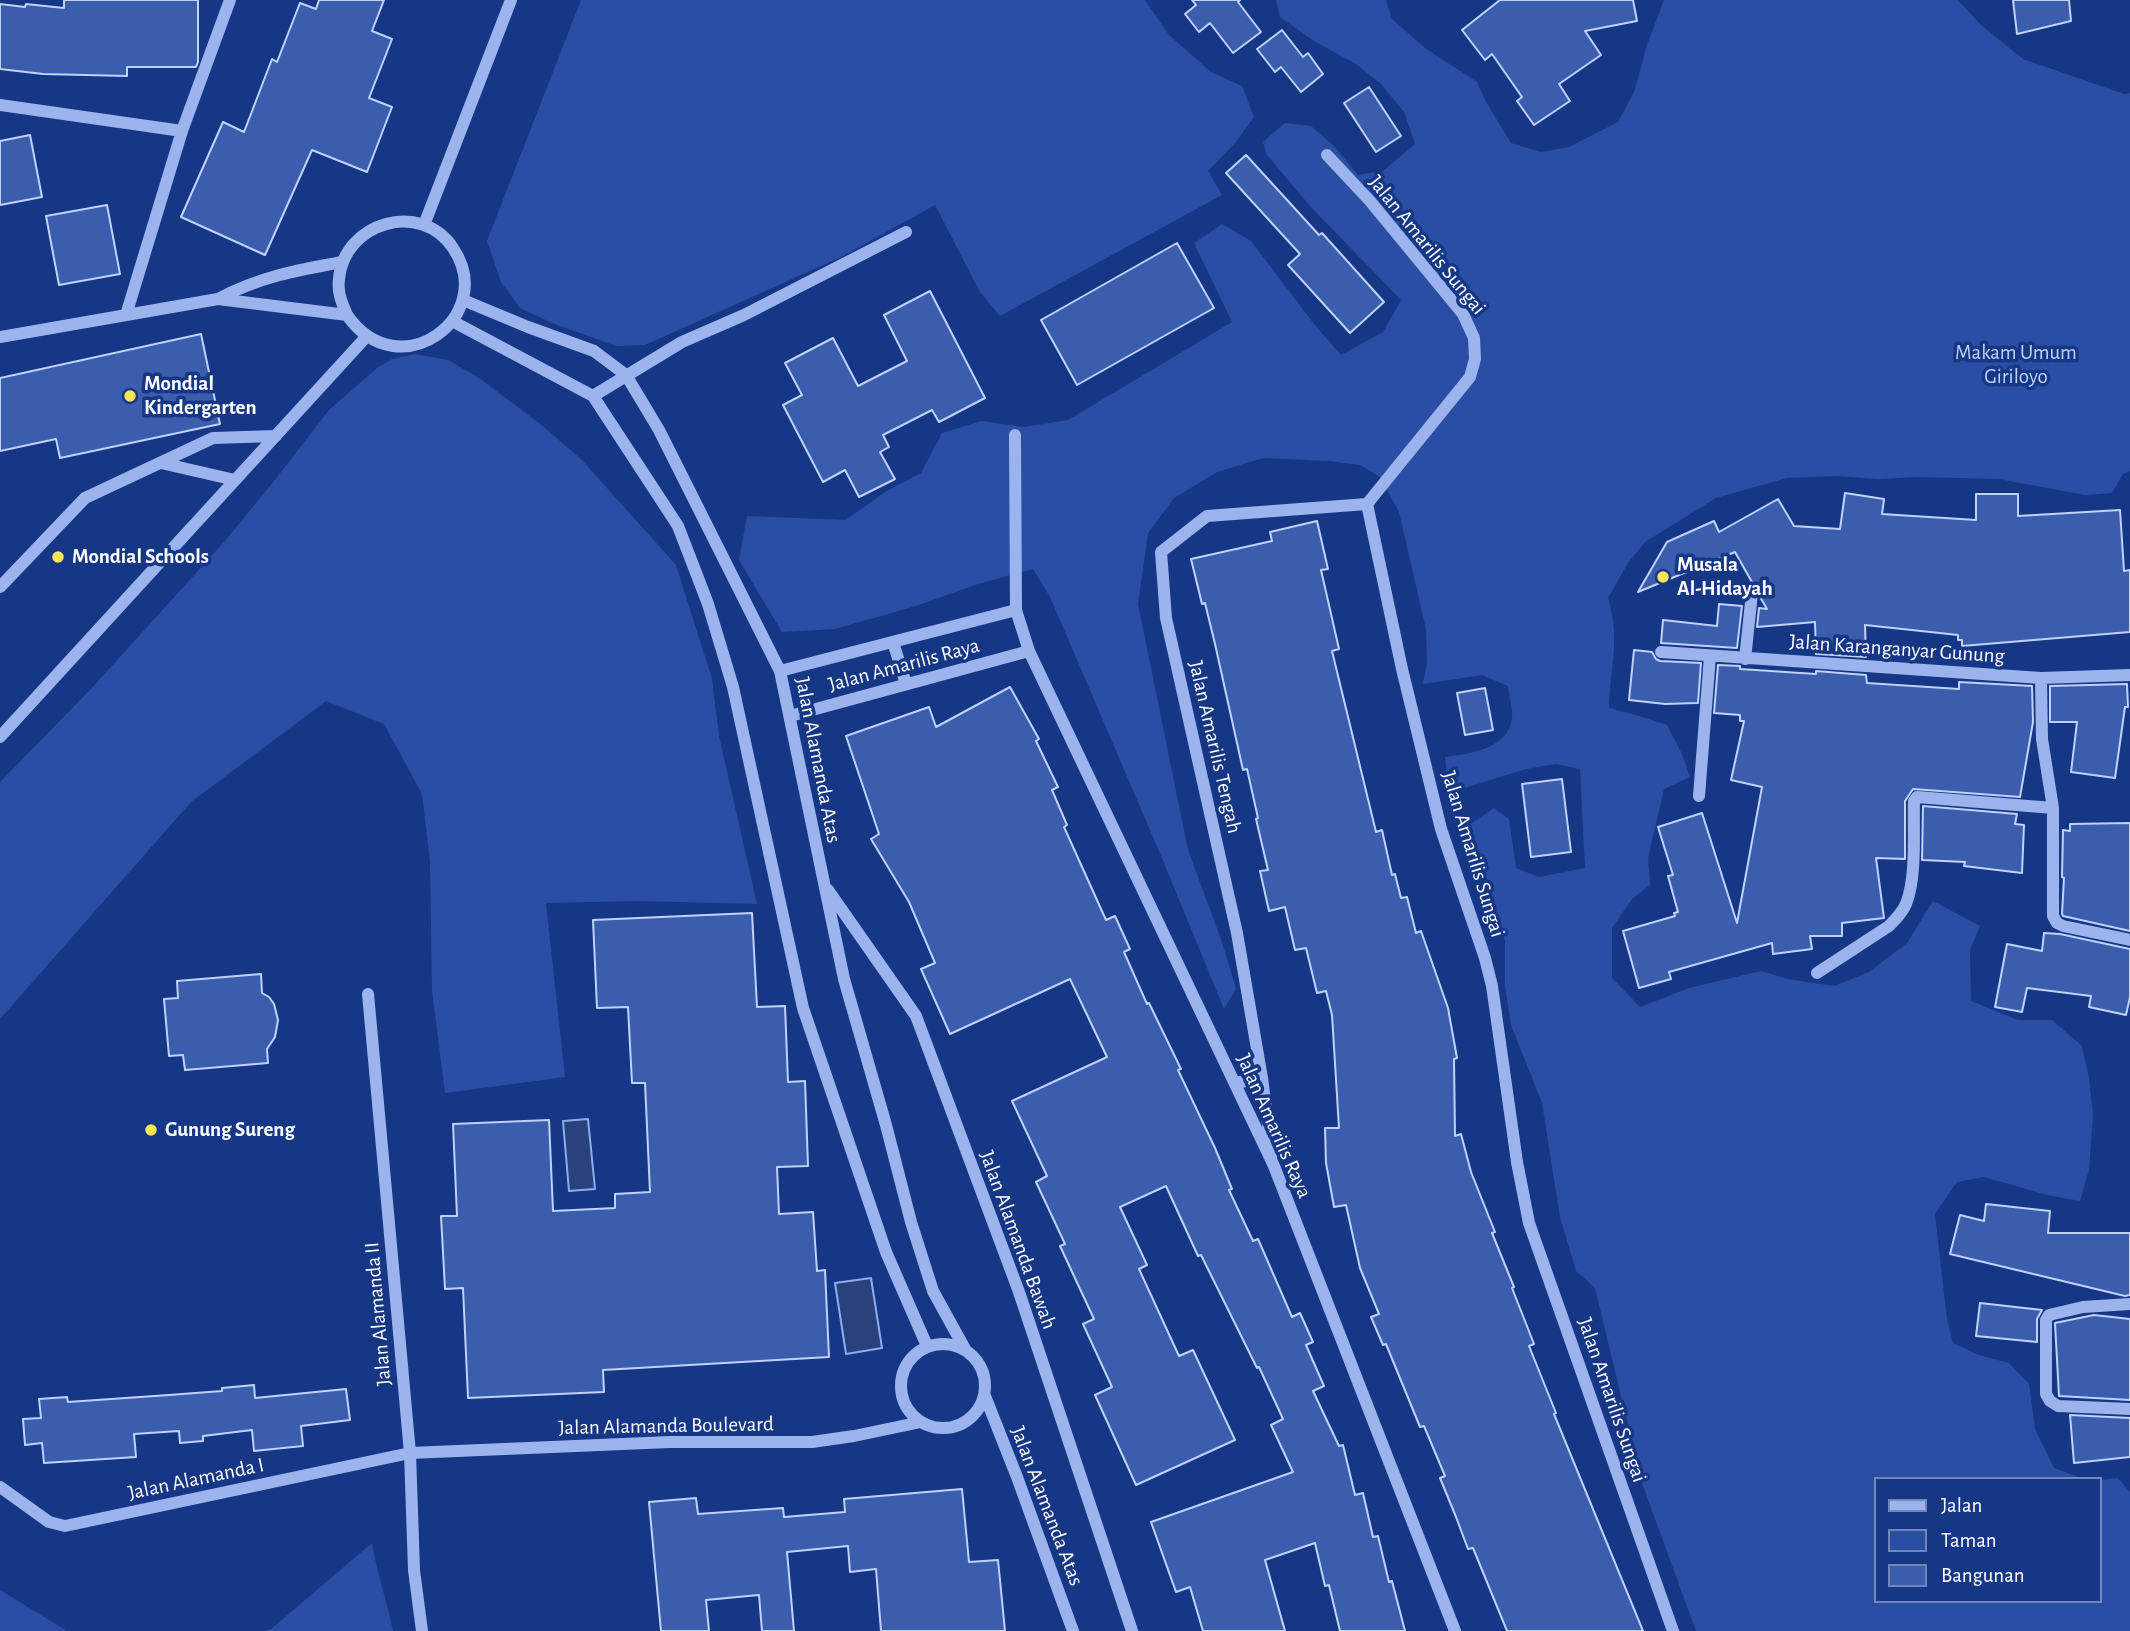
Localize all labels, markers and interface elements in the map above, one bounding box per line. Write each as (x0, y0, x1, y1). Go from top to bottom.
street label: Jalan Amarilis Sungai (1363, 170, 1491, 320)
park label: Makam Umum Giriloyo (1955, 340, 2077, 390)
place label: Mondial Kindergarten (144, 371, 257, 421)
marker: Mondial Kindergarten (122, 388, 138, 404)
place label: Mondial Schools (72, 544, 209, 570)
marker: Mondial Schools (50, 549, 66, 565)
place label: Musala Al-Hidayah (1677, 552, 1773, 602)
marker: Musala Al-Hidayah (1655, 569, 1671, 585)
street label: Jalan Karanganyar Gunung (1788, 629, 2006, 669)
street label: Jalan Amarilis Raya (826, 633, 982, 697)
street label: Jalan Amarilis Tengah (1183, 658, 1247, 836)
street label: Jalan Alamanda Atas (790, 675, 846, 845)
street label: Jalan Amarilis Sungai (1436, 768, 1510, 940)
street label: Jalan Amarilis Raya (1231, 1050, 1317, 1202)
place label: Gunung Sureng (165, 1117, 295, 1143)
marker: Gunung Sureng (143, 1122, 159, 1138)
street label: Jalan Alamanda Bawah (974, 1147, 1062, 1333)
street label: Jalan Alamanda II (359, 1241, 397, 1387)
street label: Jalan Amarilis Sungai (1572, 1314, 1652, 1486)
street label: Jalan Alamanda Boulevard (558, 1412, 774, 1440)
street label: Jalan Alamanda Atas (1005, 1423, 1089, 1589)
street label: Jalan Alamanda I (126, 1452, 266, 1506)
legend (1874, 1477, 2102, 1603)
text: Jalan (1941, 1495, 1982, 1516)
text: Taman (1941, 1530, 1997, 1551)
text: Bangunan (1941, 1565, 2025, 1586)

